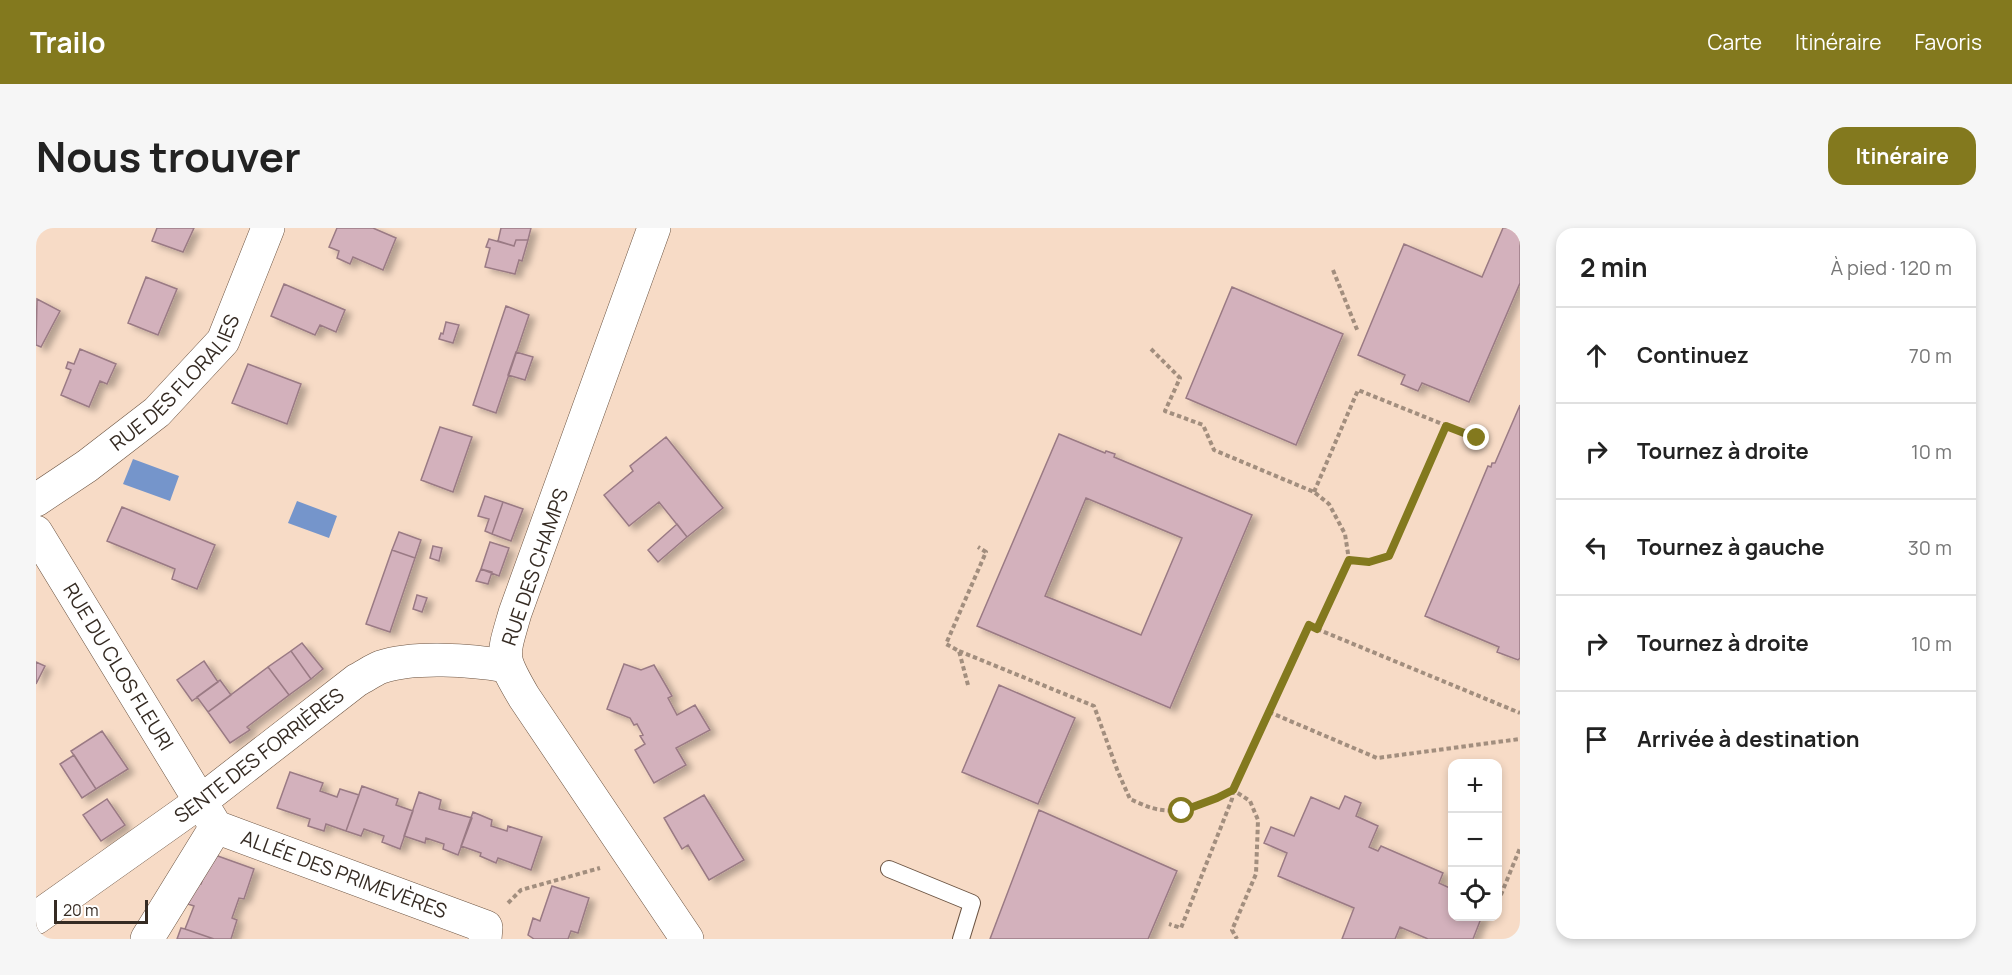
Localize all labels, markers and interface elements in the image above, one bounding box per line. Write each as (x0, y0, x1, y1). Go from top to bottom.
text: Trailo (30, 23, 106, 61)
text: Carte (1708, 28, 1762, 56)
text: Itinéraire (1795, 28, 1881, 56)
text: Favoris (1914, 28, 1982, 56)
text: Nous trouver (36, 127, 301, 185)
button: Itinéraire (1828, 127, 1976, 185)
text: 2 min (1580, 249, 1648, 285)
text: À pied · 120 m (1830, 254, 1952, 281)
street label: RUE DES FLORALIES (104, 310, 245, 456)
icon: ahead (1580, 339, 1613, 372)
text: Continuez (1637, 340, 1749, 370)
text: 70 m (1909, 342, 1952, 369)
route end (1463, 424, 1489, 450)
icon: right (1580, 435, 1613, 468)
text: Tournez à droite (1637, 436, 1809, 466)
text: 10 m (1911, 438, 1952, 465)
street label: RUE DES CHAMPS (495, 485, 574, 649)
icon: left (1580, 531, 1613, 564)
text: Tournez à gauche (1637, 532, 1824, 562)
text: 30 m (1908, 534, 1952, 561)
street label: RUE DU CLOS FLEURI (57, 578, 180, 755)
icon: right (1580, 627, 1613, 660)
text: Tournez à droite (1637, 628, 1809, 658)
text: 10 m (1911, 630, 1952, 657)
street label: SENTE DES FORRIÈRES (169, 681, 349, 829)
icon: arrive (1580, 723, 1613, 756)
text: Arrivée à destination (1637, 724, 1860, 754)
map controls (1448, 759, 1502, 921)
button: + (1448, 759, 1502, 813)
route start (1168, 797, 1194, 823)
button: − (1448, 813, 1502, 867)
street label: ALLÉE DES PRIMEVÈRES (237, 823, 451, 924)
button: locate (1448, 867, 1502, 921)
scale bar (54, 897, 148, 924)
text: 20 m (63, 899, 99, 921)

